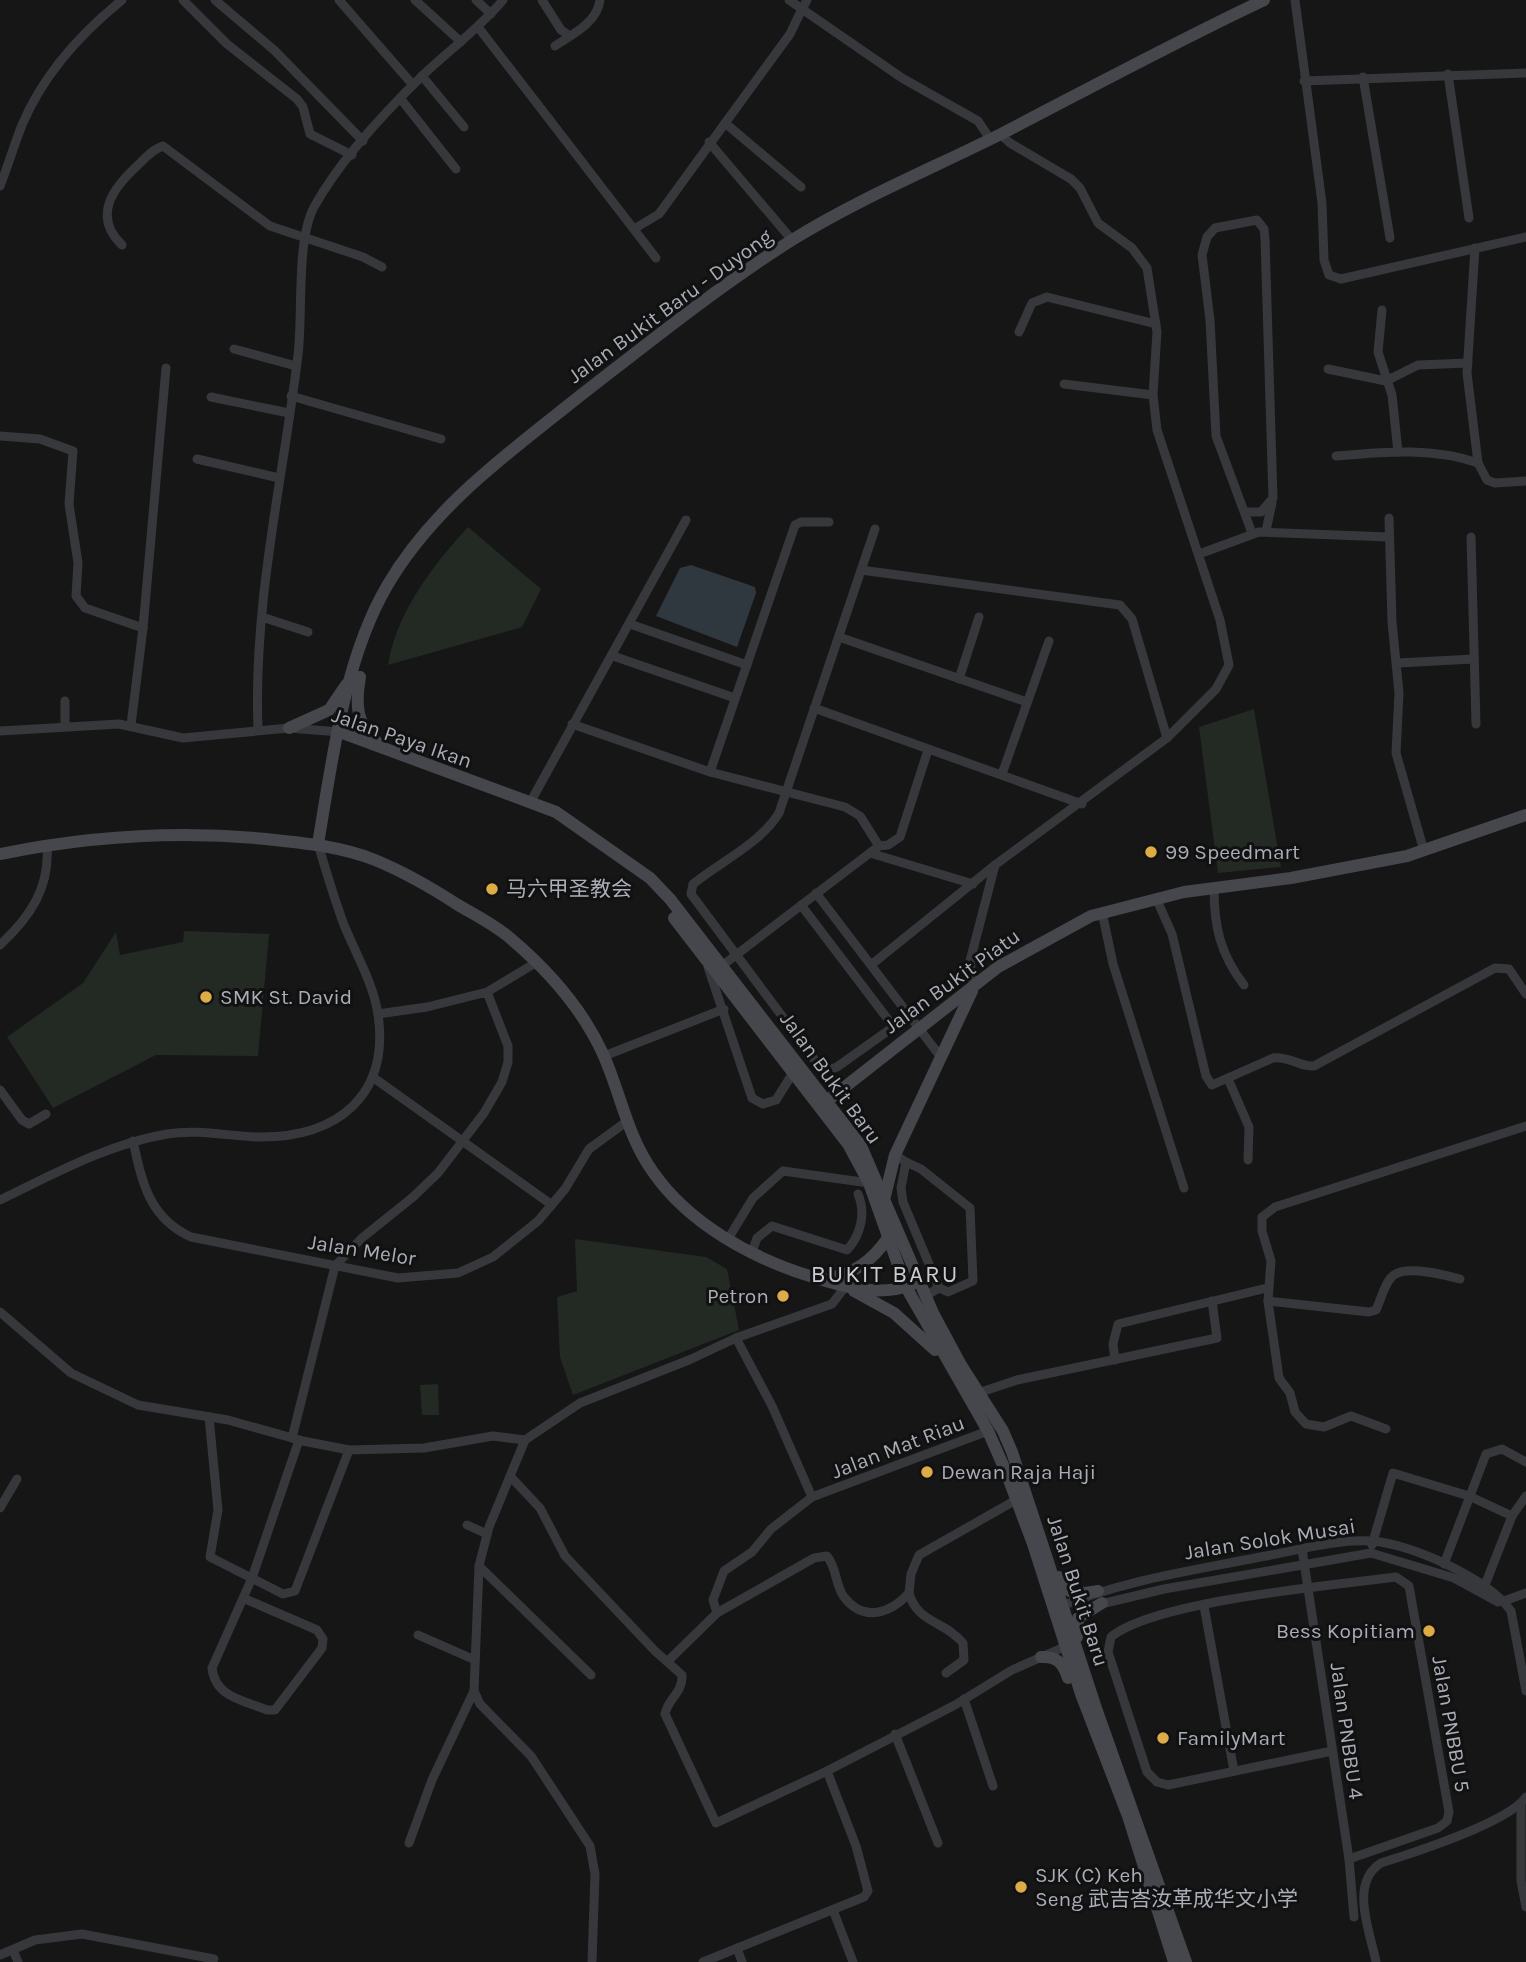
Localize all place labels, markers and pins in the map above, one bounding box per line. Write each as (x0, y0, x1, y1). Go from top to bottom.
place label: 99 Speedmart (1165, 840, 1300, 864)
marker: 99 Speedmart (1143, 844, 1159, 860)
place label: 马六甲圣教会 (506, 877, 632, 901)
marker: 马六甲圣教会 (484, 881, 500, 897)
place label: SMK St. David (220, 985, 352, 1009)
marker: SMK St. David (198, 989, 214, 1005)
place label: Petron (707, 1284, 769, 1308)
marker: Petron (775, 1288, 791, 1304)
place label: Dewan Raja Haji (941, 1460, 1096, 1484)
marker: Dewan Raja Haji (919, 1464, 935, 1480)
place label: Bess Kopitiam (1276, 1619, 1415, 1643)
marker: Bess Kopitiam (1421, 1623, 1437, 1639)
place label: FamilyMart (1177, 1726, 1286, 1750)
marker: FamilyMart (1155, 1730, 1171, 1746)
place label: SJK (C) Keh Seng 武吉峇汝革成华文小学 (1035, 1863, 1298, 1911)
marker: SJK (C) Keh Seng 武吉峇汝革成华文小学 (1013, 1879, 1029, 1895)

